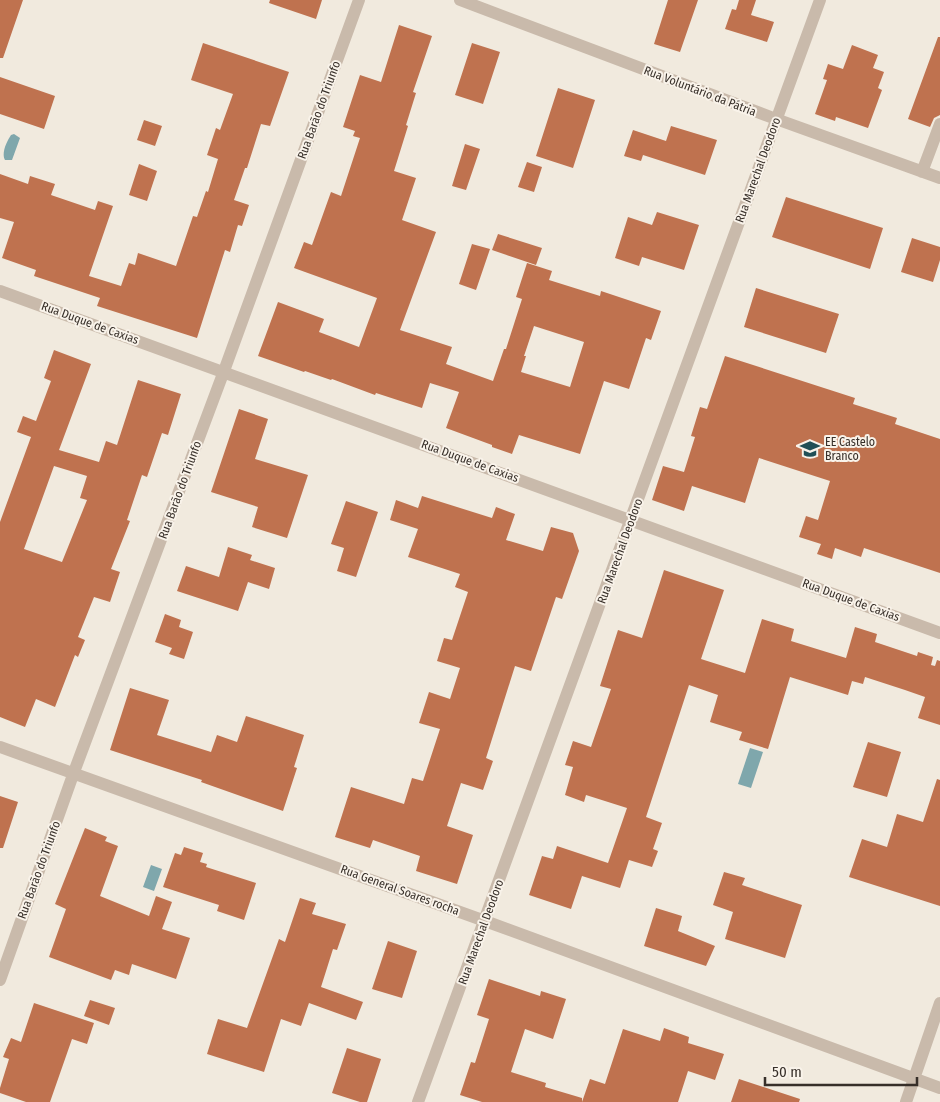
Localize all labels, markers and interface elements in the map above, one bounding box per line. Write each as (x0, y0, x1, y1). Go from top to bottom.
street label: Rua Barão do Triunfo (295, 59, 343, 161)
street label: Rua Voluntário da Pátria (642, 63, 758, 119)
street label: Rua Marechal Deodoro (732, 115, 784, 225)
street label: Rua Duque de Caxias (39, 299, 141, 347)
place label: EE Castelo Branco (825, 435, 875, 463)
street label: Rua Duque de Caxias (419, 437, 521, 485)
school or university icon: EE Castelo Branco (799, 438, 821, 460)
street label: Rua Barão do Triunfo (156, 439, 204, 541)
street label: Rua Marechal Deodoro (594, 496, 646, 606)
street label: Rua Duque de Caxias (800, 576, 902, 624)
street label: Rua Barão do Triunfo (15, 819, 63, 921)
street label: Rua General Soares rocha (339, 862, 461, 918)
street label: Rua Marechal Deodoro (455, 877, 507, 987)
scale bar (765, 1054, 918, 1086)
text: 50 m (772, 1063, 802, 1081)

